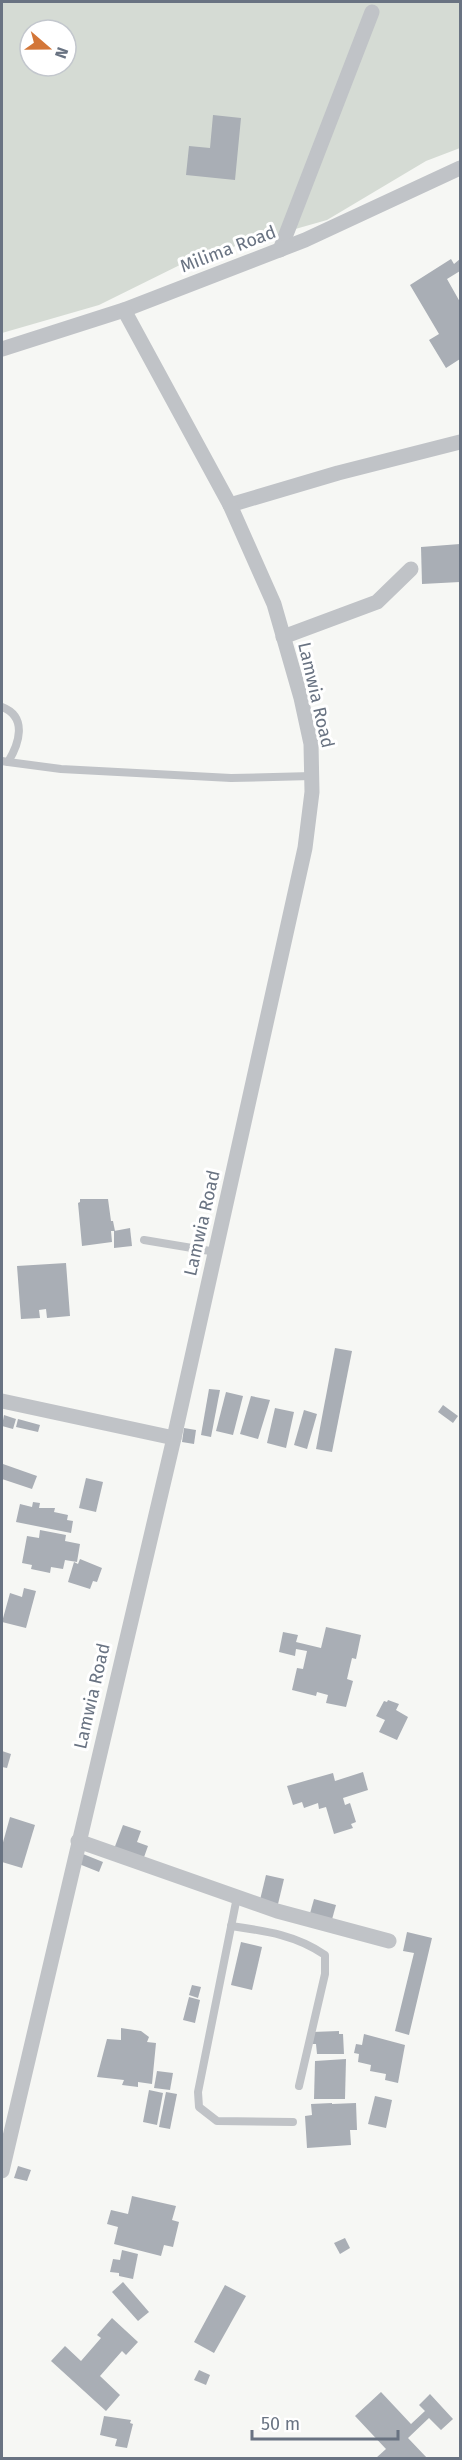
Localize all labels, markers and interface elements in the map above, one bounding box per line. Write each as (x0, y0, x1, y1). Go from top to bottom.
north arrow (18, 18, 78, 78)
text: N (51, 45, 72, 61)
street label: Milima Road (177, 221, 279, 277)
street label: Lamwia Road (293, 640, 339, 750)
street label: Lamwia Road (179, 1168, 225, 1278)
street label: Lamwia Road (69, 1641, 115, 1751)
scale bar (252, 2403, 398, 2441)
text: 50 m (261, 2413, 300, 2435)

